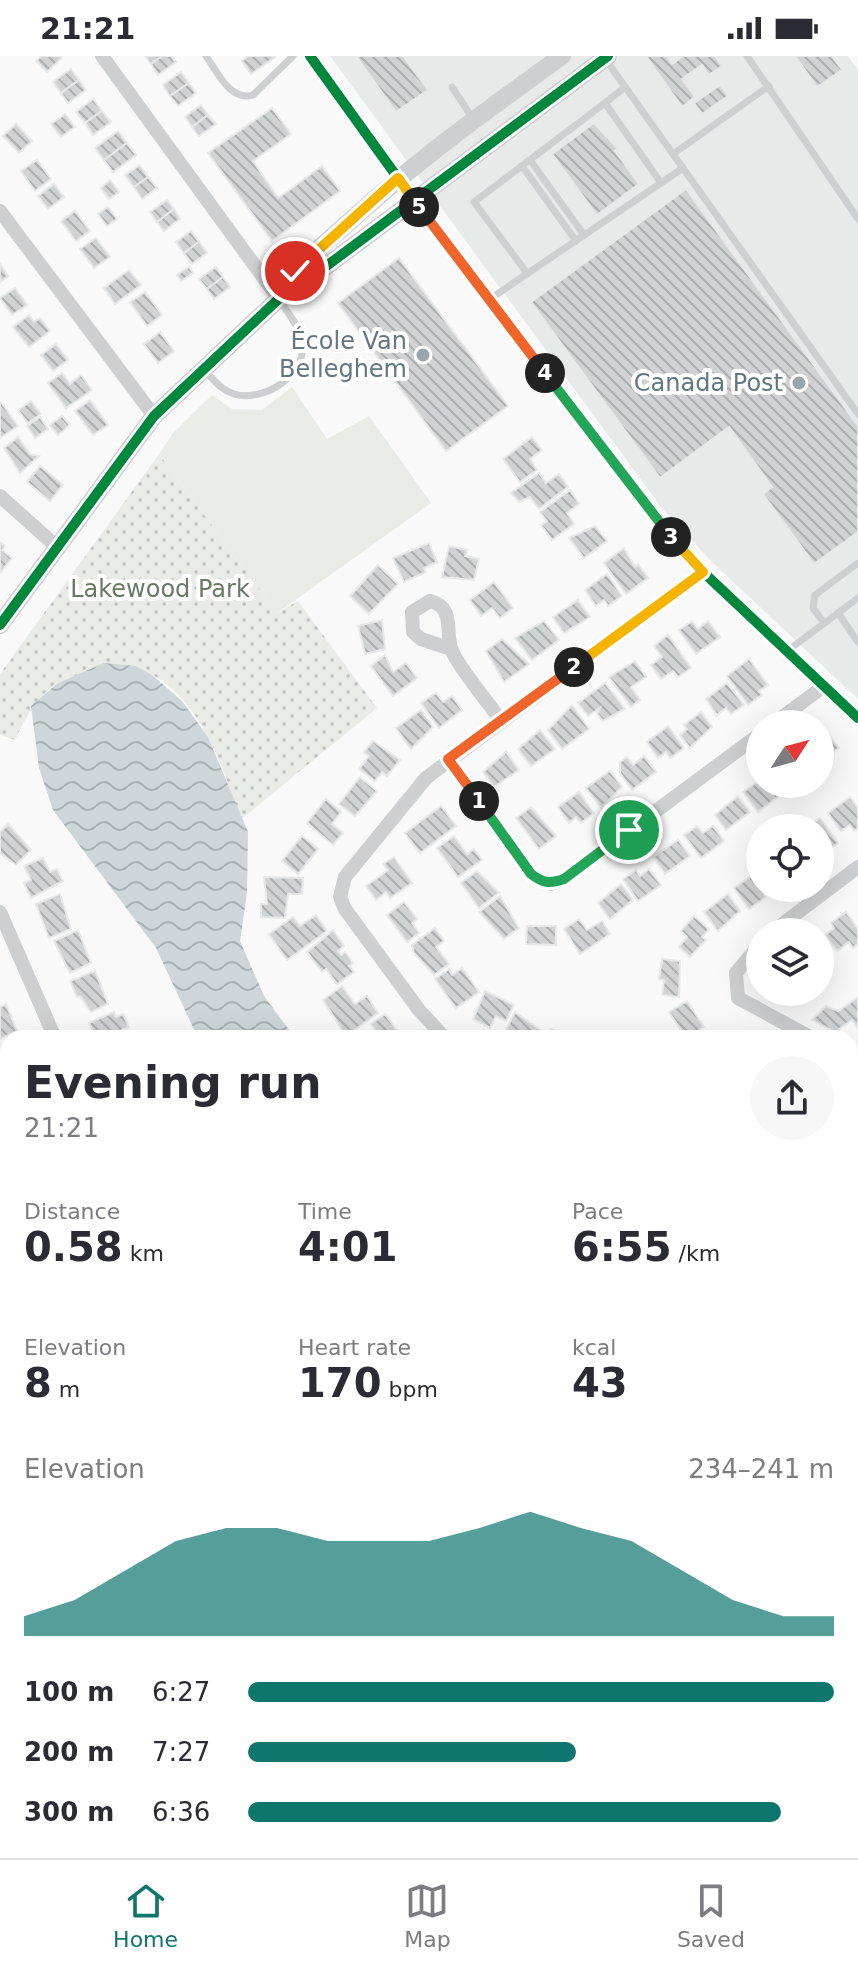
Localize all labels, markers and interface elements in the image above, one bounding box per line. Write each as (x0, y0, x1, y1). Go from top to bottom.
text: 21:21 (40, 11, 136, 46)
pin: 5 (399, 187, 439, 227)
text: 5 (411, 194, 427, 219)
pin (261, 237, 329, 305)
icon: check (273, 249, 317, 293)
place label: École Van Belleghem (279, 326, 407, 383)
marker: École Van Belleghem (414, 346, 432, 364)
pin: 4 (525, 353, 565, 393)
text: 4 (537, 360, 553, 385)
place label: Canada Post (634, 369, 783, 397)
marker: Canada Post (790, 374, 808, 392)
pin: 3 (651, 517, 691, 557)
text: 3 (663, 524, 679, 549)
park label: Lakewood Park (70, 575, 250, 603)
pin: 2 (554, 647, 594, 687)
text: 2 (566, 654, 582, 679)
north arrow (746, 710, 834, 798)
map controls (746, 710, 834, 1006)
pin: 1 (459, 781, 499, 821)
text: 1 (471, 788, 487, 813)
pin (595, 796, 663, 864)
icon: arrive (607, 808, 651, 852)
button: locate (746, 814, 834, 902)
button: layers (746, 918, 834, 1006)
button: share (750, 1056, 834, 1140)
text: Evening run (24, 1057, 321, 1108)
text: 21:21 (24, 1113, 99, 1143)
text: Distance (24, 1199, 120, 1224)
text: Time (298, 1199, 352, 1224)
text: Pace (572, 1199, 623, 1224)
text: 0.58 (24, 1224, 123, 1270)
text: 4:01 (298, 1224, 398, 1270)
text: 6:55 (572, 1224, 672, 1270)
text: km (123, 1241, 164, 1266)
text: /km (672, 1241, 720, 1266)
text: Elevation (24, 1335, 126, 1360)
text: Heart rate (298, 1335, 411, 1360)
text: kcal (572, 1335, 616, 1360)
text: 8 (24, 1360, 52, 1406)
text: 170 (298, 1360, 382, 1406)
text: 43 (572, 1360, 628, 1406)
text: m (52, 1377, 80, 1402)
text: bpm (382, 1377, 438, 1402)
text: Elevation (24, 1454, 145, 1484)
text: 234–241 m (688, 1454, 834, 1484)
text: 100 m (24, 1677, 114, 1707)
text: 6:27 (152, 1677, 210, 1707)
text: 200 m (24, 1737, 114, 1767)
text: 7:27 (152, 1737, 210, 1767)
text: 300 m (24, 1797, 114, 1827)
text: 6:36 (152, 1797, 210, 1827)
tab: Home (113, 1879, 178, 1952)
tab: Map (404, 1879, 451, 1952)
tab: Saved (677, 1879, 745, 1952)

